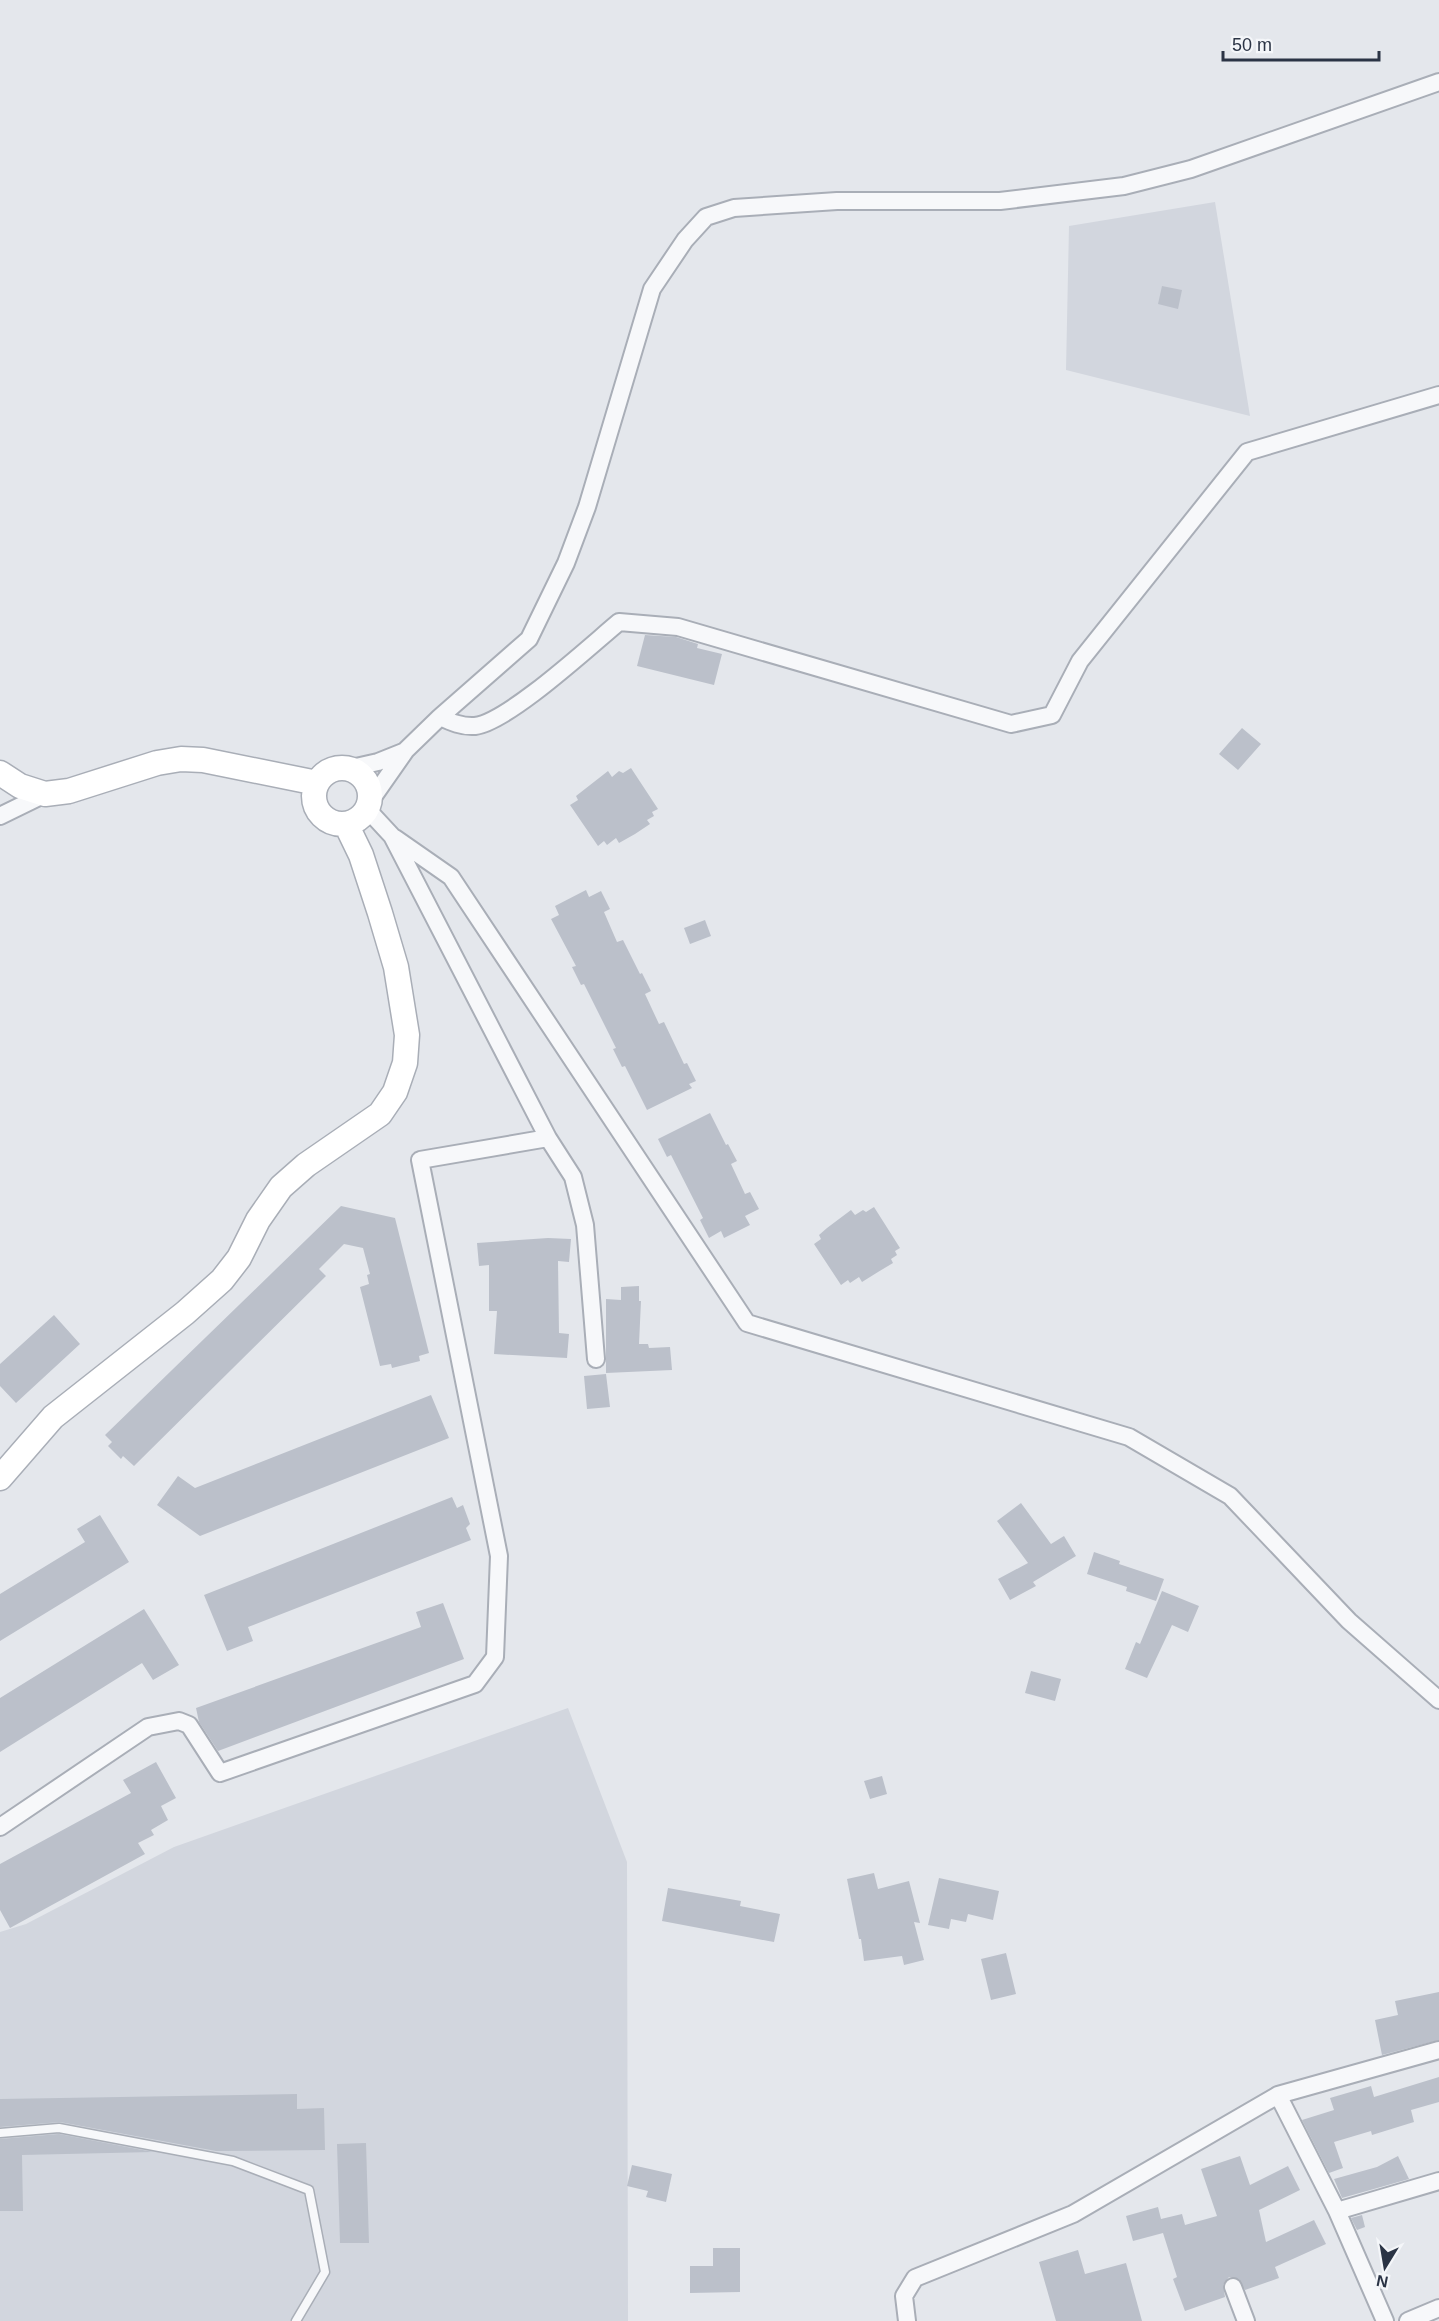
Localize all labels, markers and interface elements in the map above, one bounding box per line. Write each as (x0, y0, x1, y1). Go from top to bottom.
scale bar (1223, 24, 1379, 62)
text: 50 m (1232, 35, 1272, 55)
north arrow (1355, 2237, 1415, 2297)
text: N (1375, 2272, 1390, 2291)

